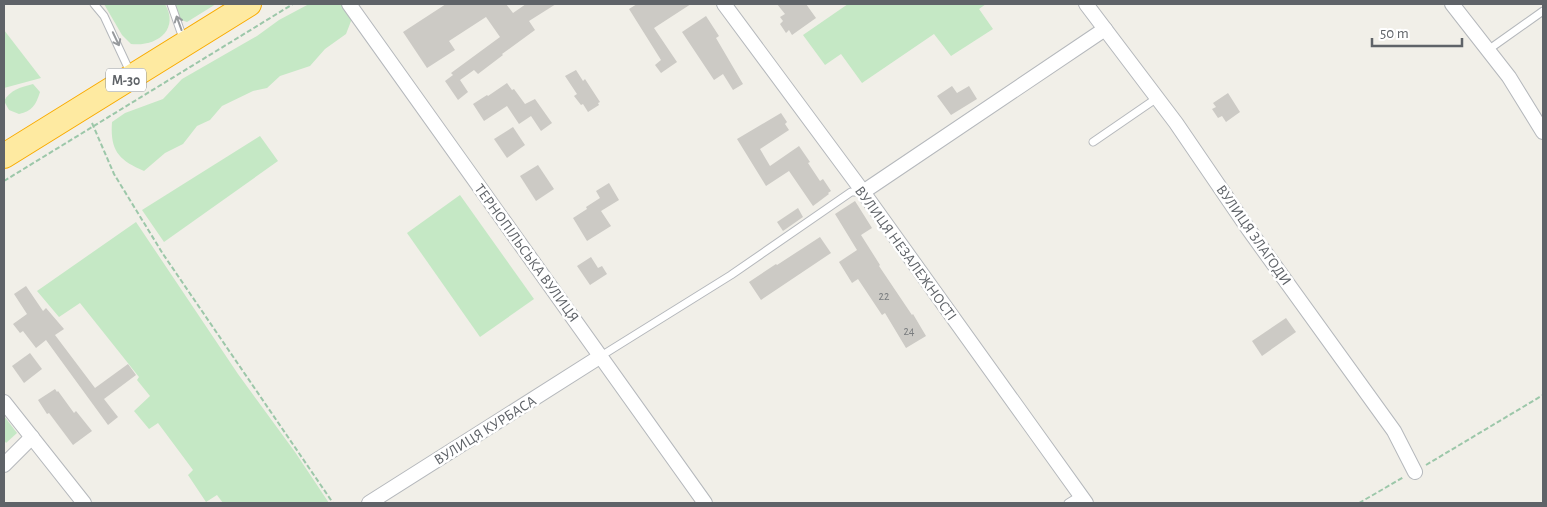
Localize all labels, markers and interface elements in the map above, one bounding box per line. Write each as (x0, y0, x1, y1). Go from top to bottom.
scale bar (1372, 15, 1462, 47)
one-way arrow (174, 16, 183, 32)
text: 50 m (1380, 26, 1409, 41)
one-way arrow (111, 31, 121, 46)
road number: М-30 (106, 68, 146, 92)
street label: ТЕРНОПІЛЬСЬКА ВУЛИЦЯ (472, 182, 582, 325)
street label: ВУЛИЦЯ ЗЛАГОДИ (1213, 182, 1294, 288)
street label: ВУЛИЦЯ НЕЗАЛЕЖНОСТІ (852, 183, 959, 323)
house number: 22 (879, 290, 890, 302)
house number: 24 (903, 325, 915, 337)
street label: ВУЛИЦЯ КУРБАСА (432, 393, 539, 468)

